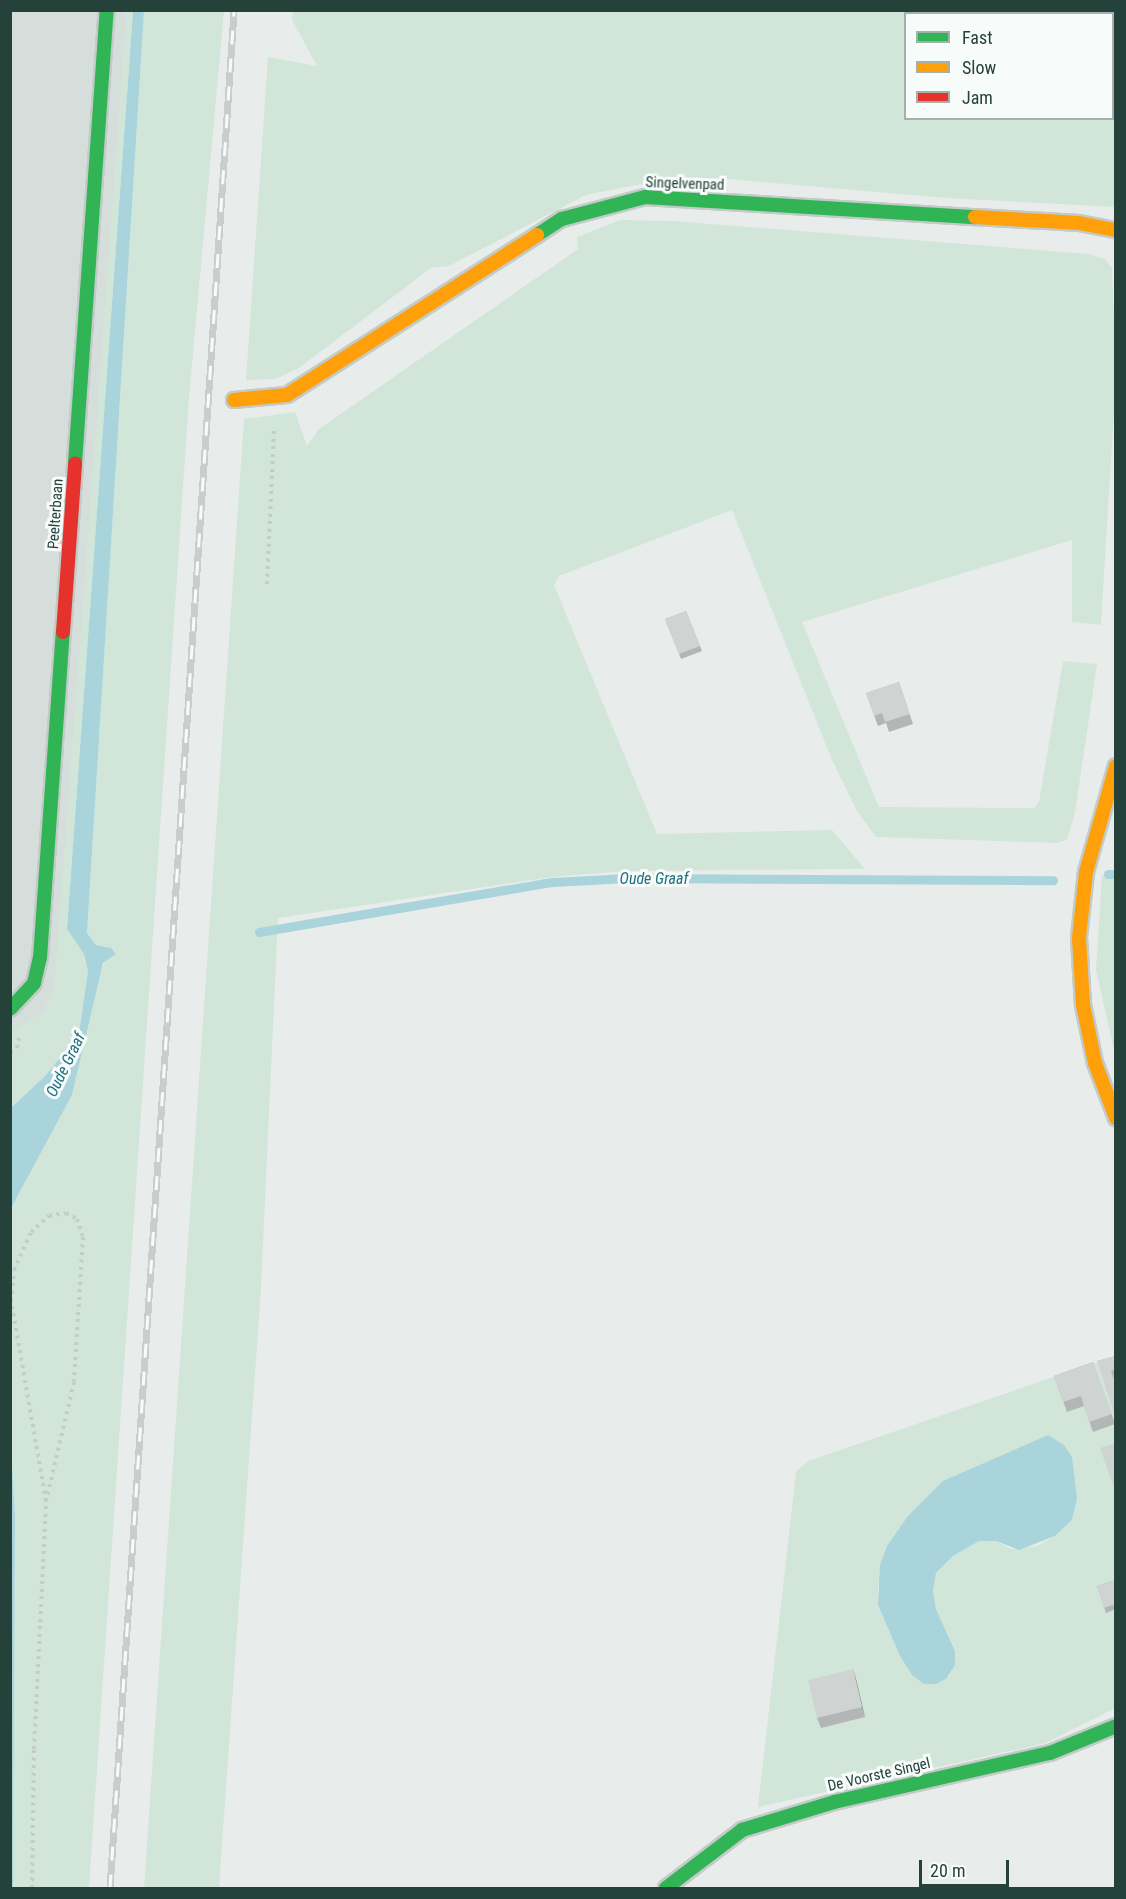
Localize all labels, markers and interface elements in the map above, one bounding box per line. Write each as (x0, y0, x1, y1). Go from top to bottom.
legend (904, 12, 1114, 120)
text: Fast (962, 27, 993, 48)
text: Slow (962, 57, 996, 78)
text: Jam (962, 87, 993, 108)
street label: Singelvenpad (645, 174, 725, 194)
street label: Peelterbaan (45, 478, 67, 550)
water label: Oude Graaf (620, 869, 688, 889)
water label: Oude Graaf (42, 1030, 90, 1100)
street label: De Voorste Singel (826, 1754, 932, 1796)
scale bar (922, 1848, 1012, 1886)
text: 20 m (930, 1860, 965, 1881)

